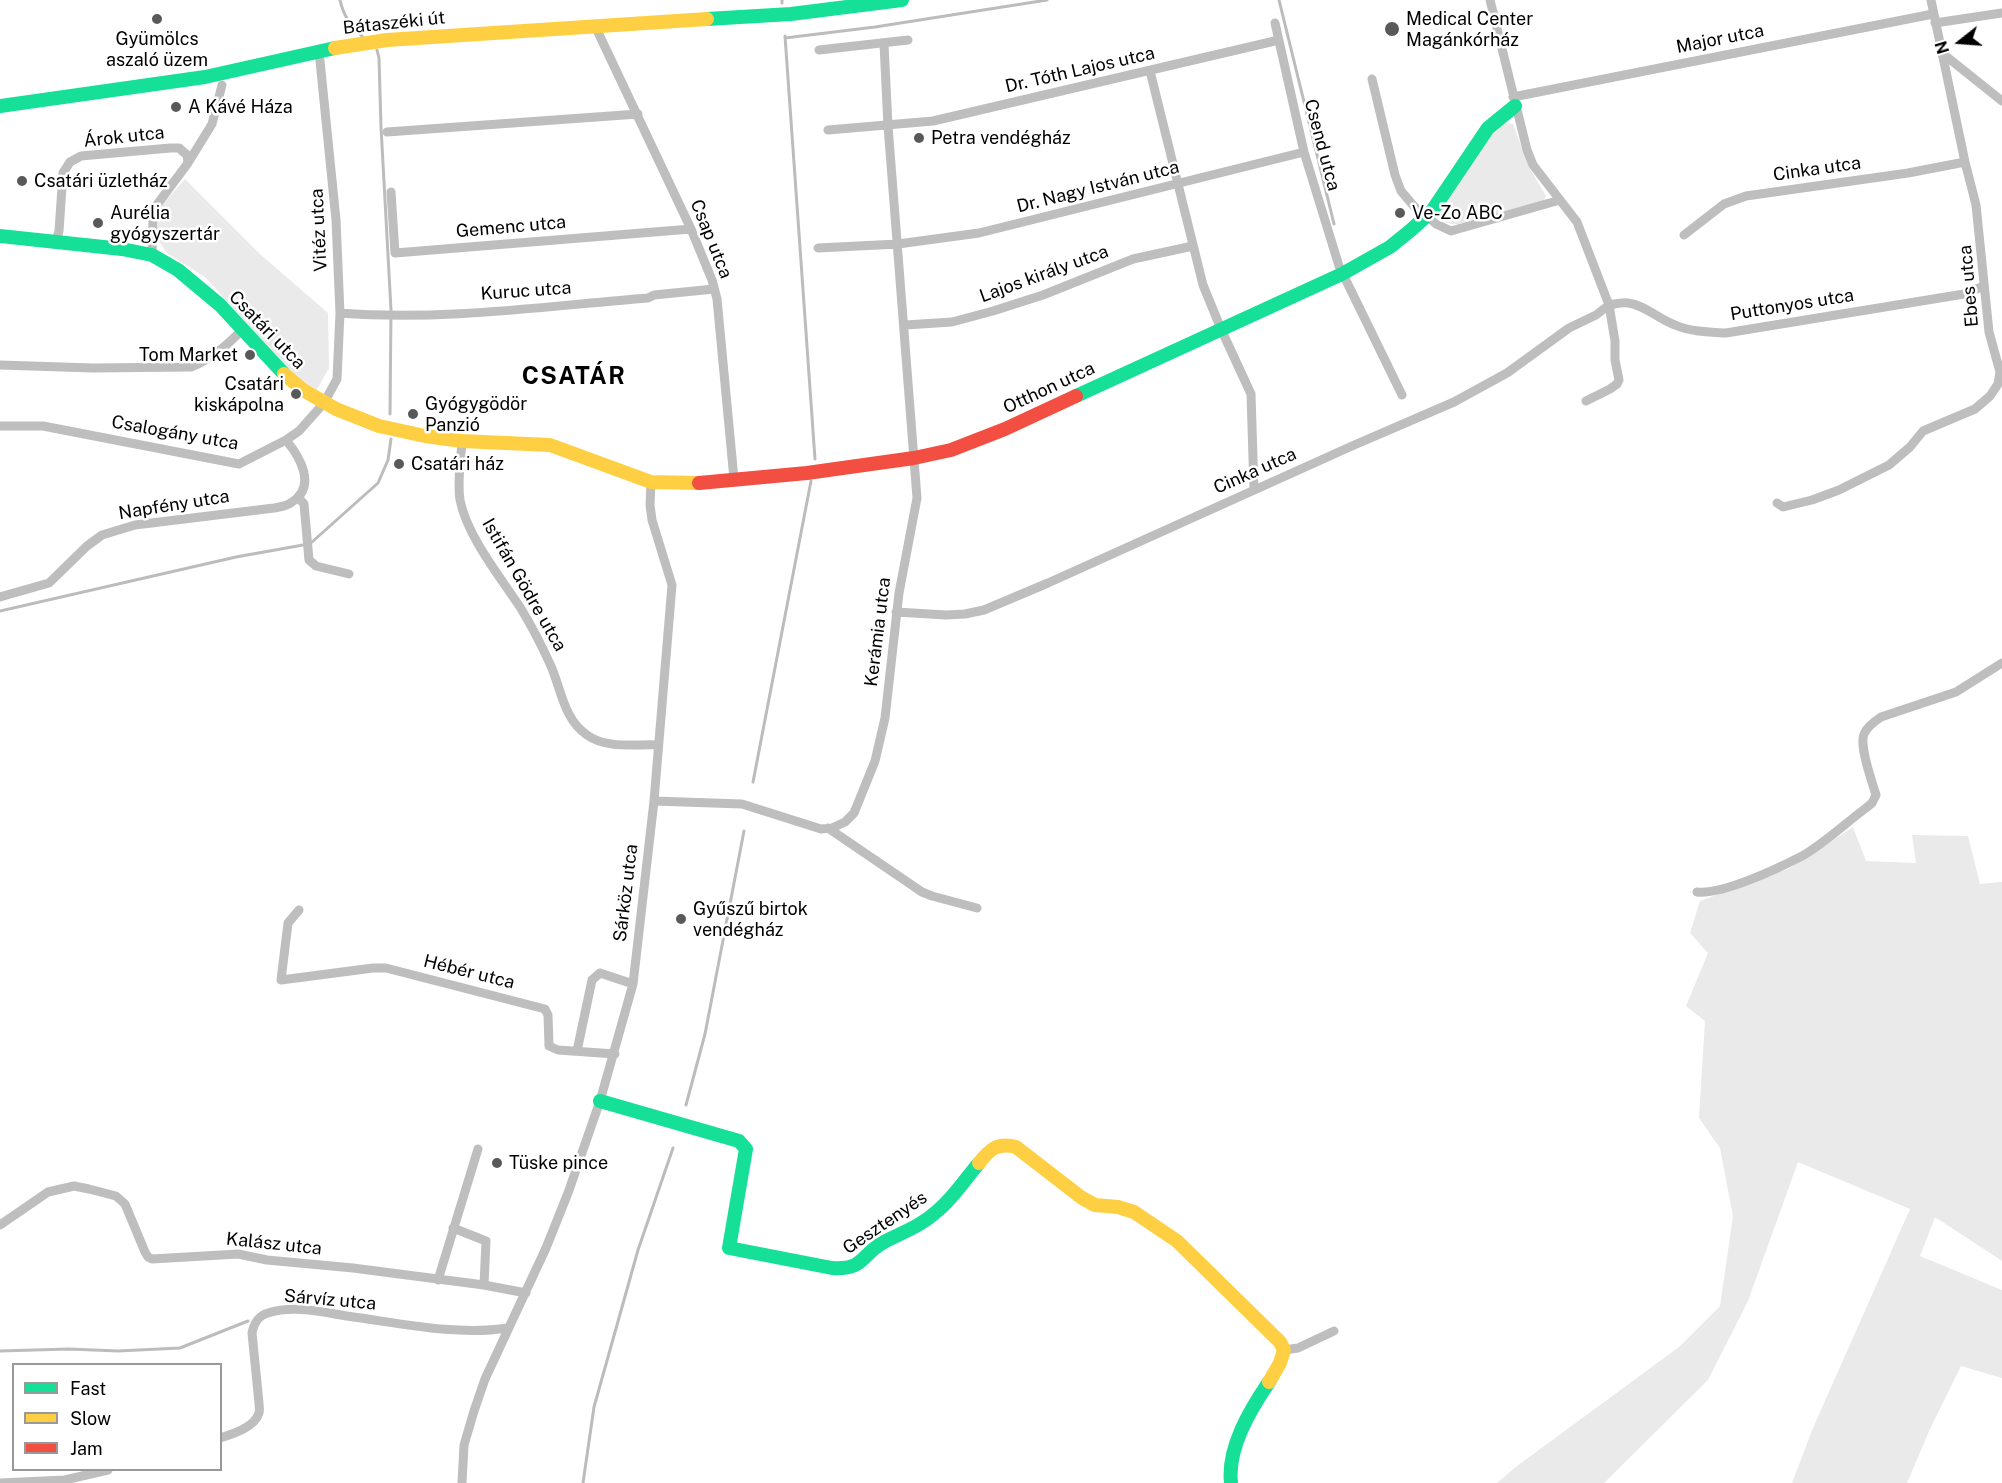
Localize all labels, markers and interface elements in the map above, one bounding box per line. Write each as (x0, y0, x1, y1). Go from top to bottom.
street label: Bátaszéki út (342, 7, 446, 39)
place label: Medical Center Magánkórház (1406, 8, 1533, 50)
marker: Gyümölcs aszaló üzem (150, 12, 164, 26)
north arrow (1930, 12, 1990, 72)
marker: Medical Center Magánkórház (1383, 20, 1401, 38)
street label: Major utca (1674, 20, 1766, 58)
place label: Gyümölcs aszaló üzem (106, 28, 208, 70)
text: N (1931, 39, 1953, 56)
street label: Dr. Tóth Lajos utca (1003, 42, 1157, 98)
place label: A Kávé Háza (188, 96, 293, 118)
street label: Csend utca (1299, 97, 1345, 193)
marker: A Kávé Háza (169, 100, 183, 114)
street label: Árok utca (83, 122, 165, 152)
place label: Petra vendégház (931, 127, 1071, 149)
marker: Petra vendégház (912, 131, 926, 145)
street label: Cinka utca (1772, 152, 1862, 186)
street label: Dr. Nagy István utca (1015, 156, 1181, 218)
place label: Csatári üzletház (34, 170, 168, 192)
marker: Csatári üzletház (15, 174, 29, 188)
street label: Vitéz utca (306, 188, 332, 272)
street label: Csap utca (685, 196, 737, 282)
place label: Aurélia gyógyszertár (110, 202, 220, 244)
place label: Ve-Zo ABC (1412, 202, 1503, 224)
marker: Ve-Zo ABC (1393, 206, 1407, 220)
street label: Gemenc utca (455, 211, 567, 243)
marker: Aurélia gyógyszertár (91, 216, 105, 230)
street label: Lajos király utca (977, 241, 1111, 307)
street label: Ebes utca (1955, 244, 1983, 328)
street label: Kuruc utca (480, 277, 572, 305)
street label: Puttonyos utca (1729, 285, 1855, 325)
street label: Csatári utca (224, 286, 310, 374)
place label: Tom Market (139, 344, 238, 366)
marker: Tom Market (243, 348, 257, 362)
street label: Otthon utca (1000, 357, 1098, 419)
district label: CSATÁR (522, 363, 626, 391)
place label: Csatári kiskápolna (194, 373, 284, 416)
marker: Csatári kiskápolna (289, 387, 303, 401)
place label: Gyógygödör Panzió (425, 393, 527, 436)
marker: Gyógygödör Panzió (406, 407, 420, 421)
street label: Csalogány utca (110, 411, 240, 455)
street label: Cinka utca (1210, 443, 1300, 499)
place label: Csatári ház (411, 453, 504, 475)
marker: Csatári ház (392, 457, 406, 471)
street label: Napfény utca (117, 486, 231, 524)
street label: Istifán Gödre utca (477, 515, 571, 655)
street label: Kerámia utca (861, 576, 895, 688)
street label: Sárköz utca (609, 843, 643, 943)
place label: Gyűszű birtok vendégház (693, 898, 808, 940)
marker: Gyűszű birtok vendégház (674, 912, 688, 926)
street label: Hébér utca (421, 950, 517, 994)
place label: Tüske pince (509, 1152, 608, 1174)
marker: Tüske pince (490, 1156, 504, 1170)
street label: Gesztenyés (839, 1187, 931, 1259)
street label: Kalász utca (225, 1228, 323, 1260)
street label: Sárvíz utca (283, 1285, 377, 1315)
legend (12, 1363, 222, 1471)
text: Fast (70, 1378, 106, 1399)
text: Slow (70, 1408, 111, 1429)
text: Jam (70, 1438, 103, 1459)

